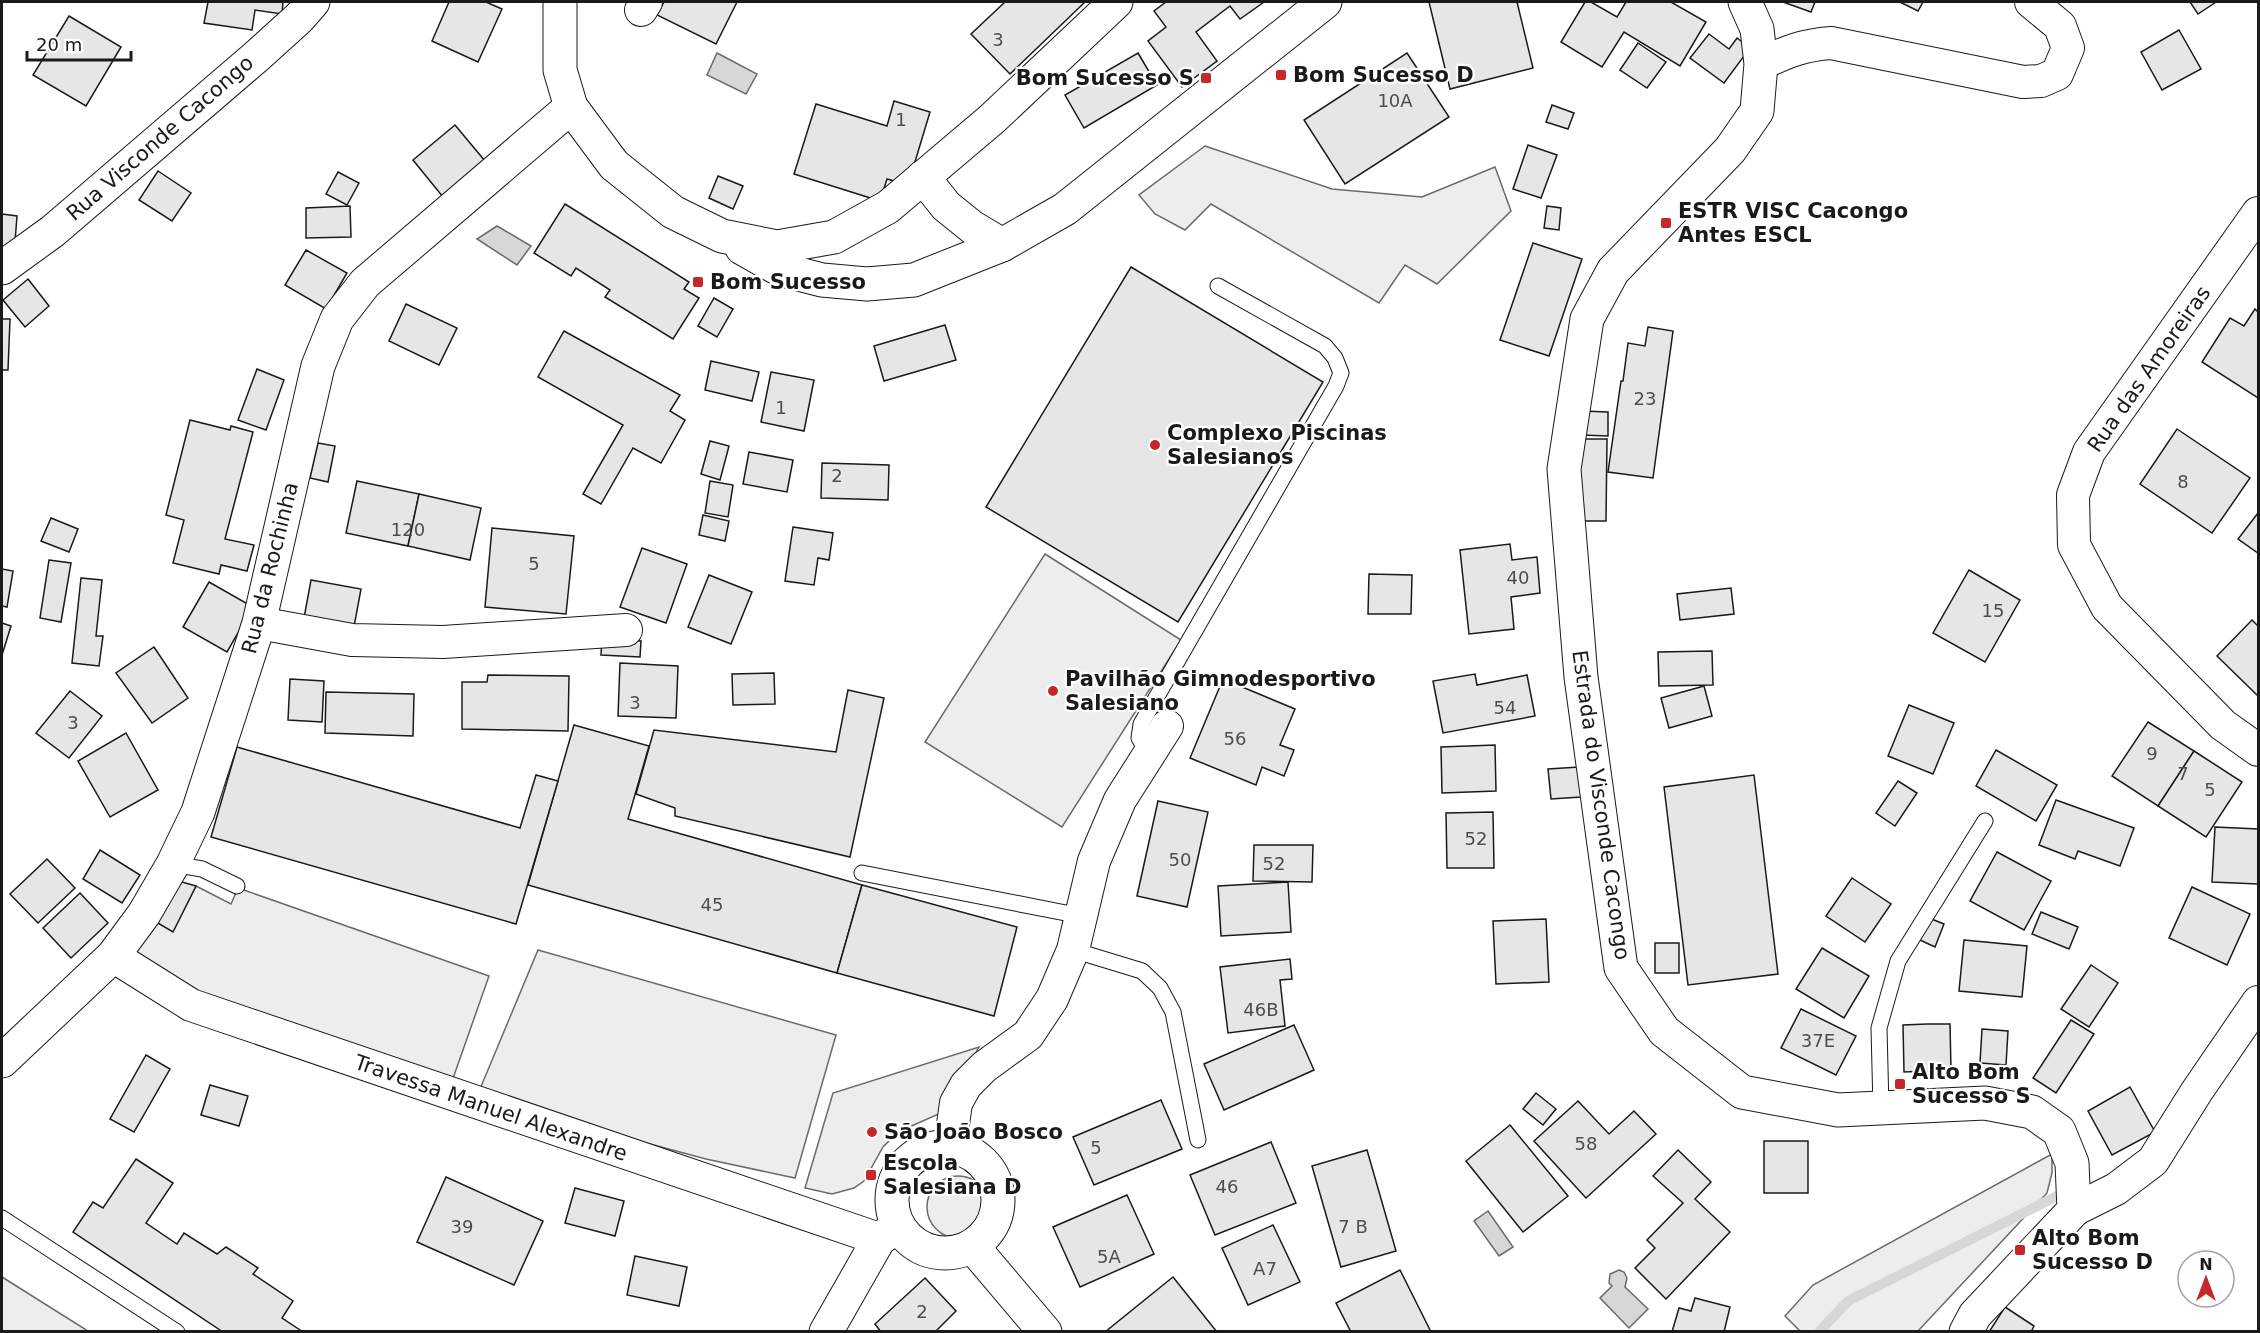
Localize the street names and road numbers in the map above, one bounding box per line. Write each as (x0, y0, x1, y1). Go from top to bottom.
street label: Rua Visconde Cacongo (62, 50, 258, 226)
street label: Rua das Amoreiras (2083, 281, 2215, 457)
street label: Rua da Rochinha (237, 480, 303, 656)
street label: Estrada do Visconde Cacongo (1567, 649, 1635, 961)
street label: Travessa Manuel Alexandre (351, 1050, 631, 1166)

